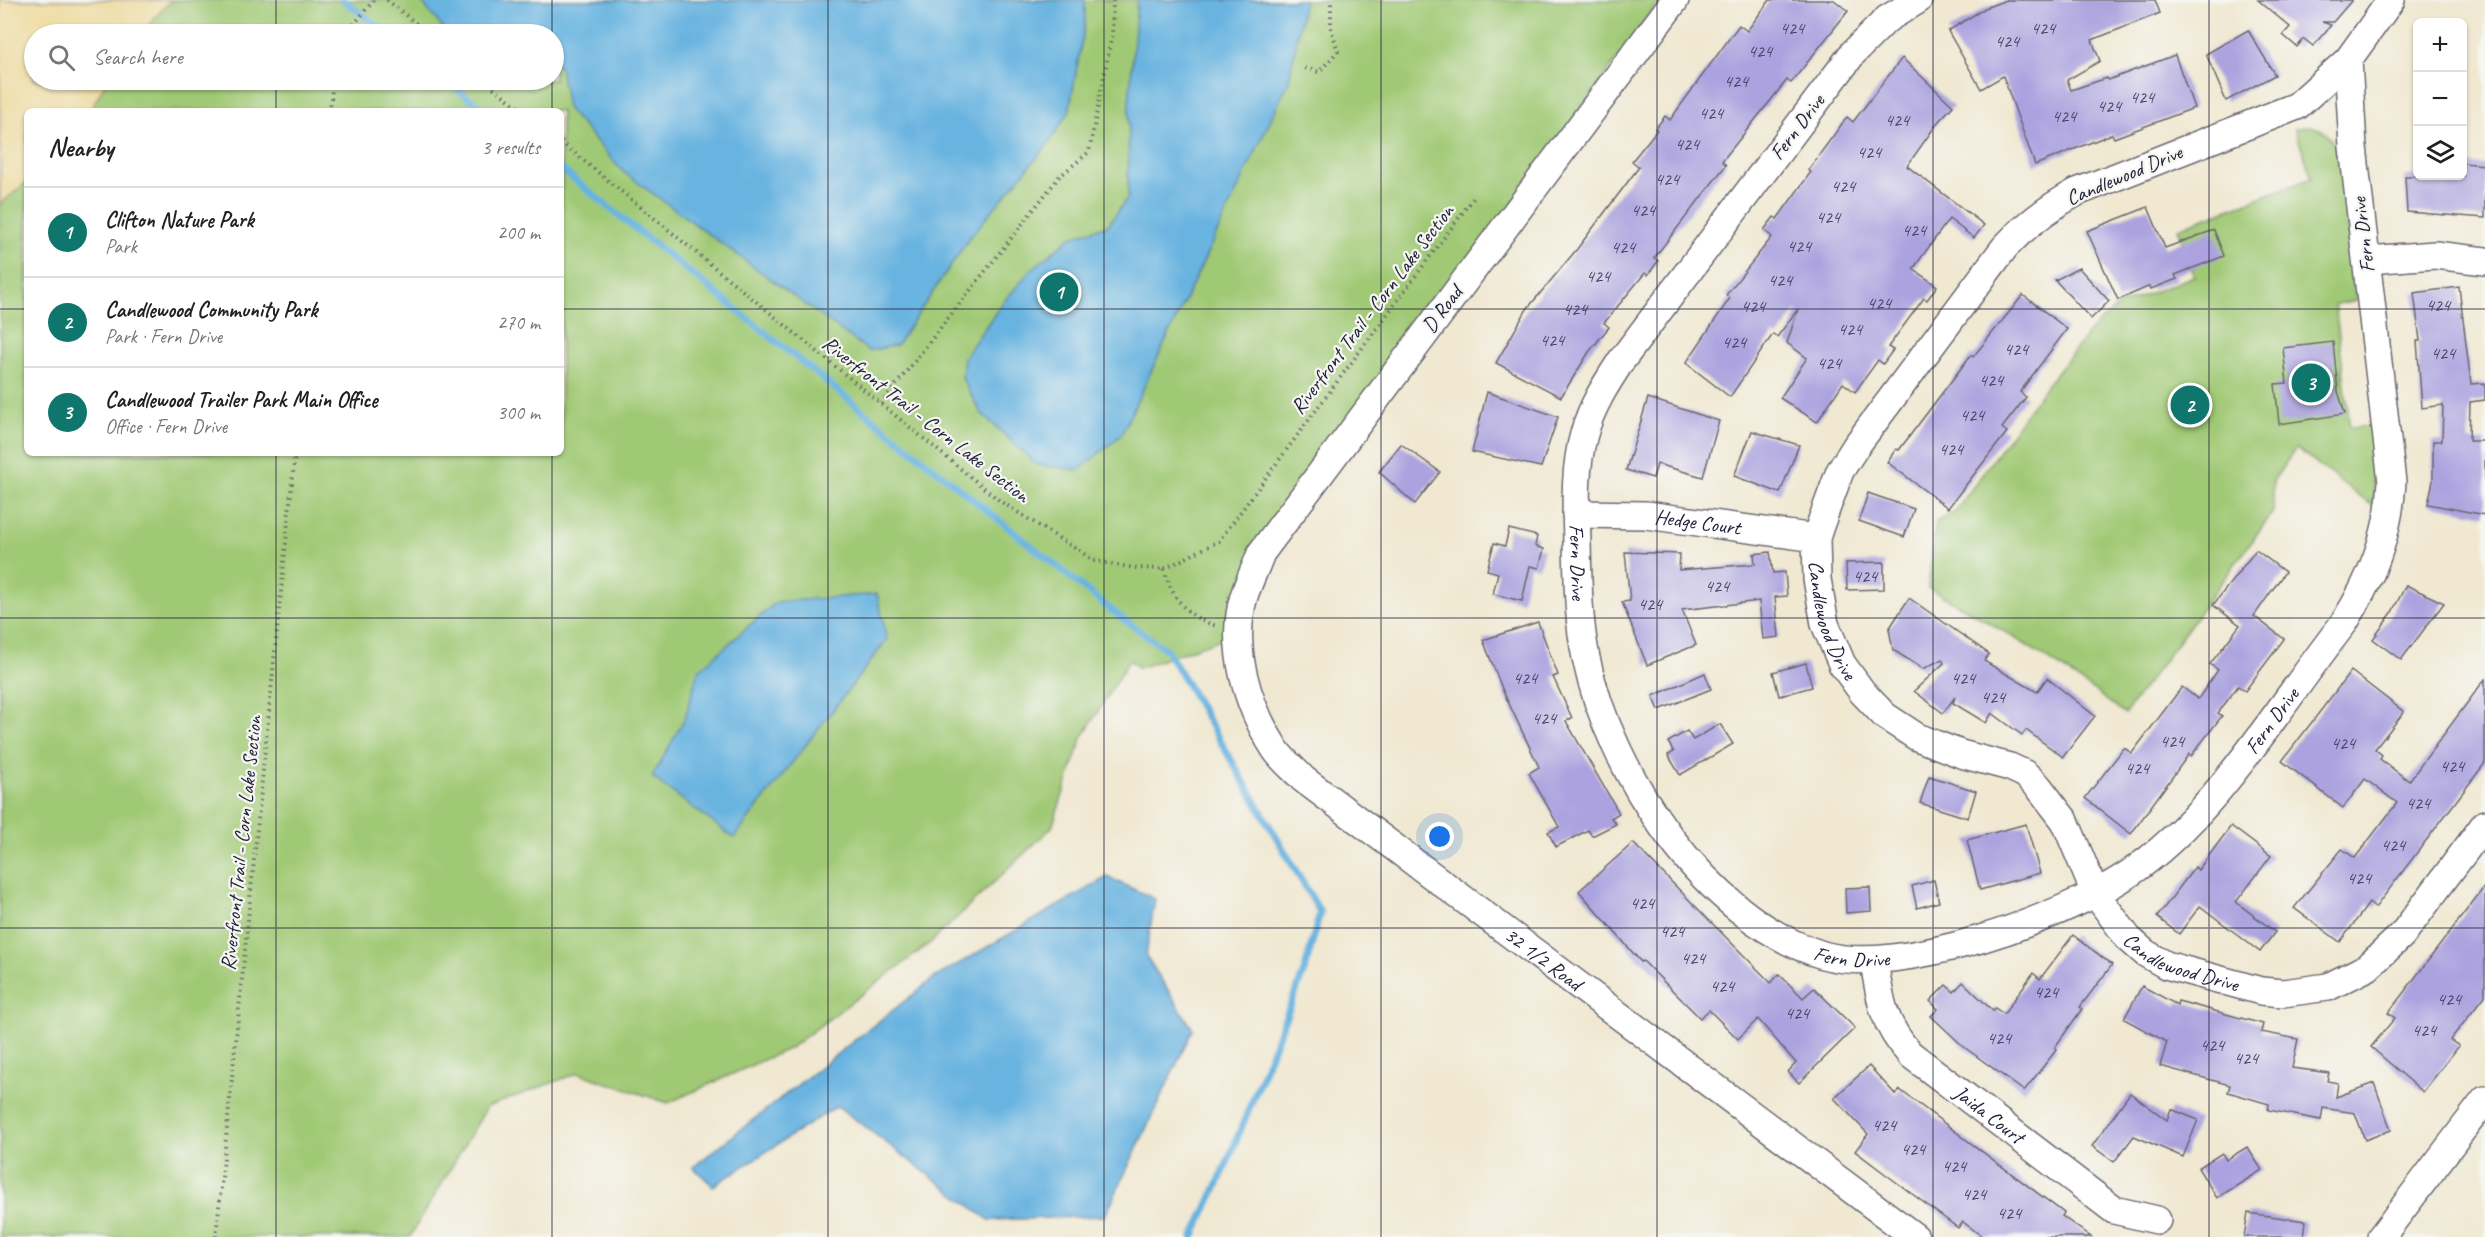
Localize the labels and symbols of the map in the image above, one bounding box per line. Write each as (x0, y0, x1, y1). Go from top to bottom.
house number: 424 (1780, 17, 1806, 39)
house number: 424 (2031, 17, 2057, 39)
house number: 424 (1995, 30, 2021, 52)
house number: 424 (1748, 40, 1774, 62)
house number: 424 (1724, 70, 1750, 92)
house number: 424 (2130, 86, 2156, 108)
street label: Fern Drive (1764, 88, 1831, 165)
house number: 424 (2097, 95, 2123, 117)
house number: 424 (1699, 102, 1725, 124)
house number: 424 (2052, 105, 2078, 127)
house number: 424 (1885, 109, 1911, 131)
house number: 424 (1675, 133, 1701, 155)
street label: Candlewood Drive (2062, 138, 2187, 211)
house number: 424 (1857, 141, 1883, 163)
house number: 424 (1655, 168, 1681, 190)
house number: 424 (1831, 175, 1857, 197)
street label: Fern Drive (2345, 195, 2381, 274)
street label: Riverfront Trail - Corn Lake Section (1285, 198, 1460, 419)
house number: 424 (1631, 199, 1657, 221)
house number: 424 (1816, 206, 1842, 228)
house number: 424 (1902, 219, 1928, 241)
house number: 424 (1787, 235, 1813, 257)
house number: 424 (1611, 236, 1637, 258)
house number: 424 (1586, 265, 1612, 287)
house number: 424 (1768, 269, 1794, 291)
pin: 1 (1040, 270, 1078, 314)
street label: D Road (1416, 278, 1470, 337)
house number: 424 (1867, 292, 1893, 314)
house number: 424 (2426, 294, 2452, 316)
house number: 424 (1741, 295, 1767, 317)
house number: 424 (1563, 298, 1589, 320)
house number: 424 (1838, 318, 1864, 340)
house number: 424 (1540, 329, 1566, 351)
street label: Riverfront Trail - Corn Lake Section (817, 330, 1036, 509)
house number: 424 (1722, 331, 1748, 353)
house number: 424 (2004, 338, 2030, 360)
house number: 424 (2431, 342, 2457, 364)
house number: 424 (1817, 352, 1843, 374)
pin: 3 (2292, 360, 2330, 406)
house number: 424 (1979, 369, 2005, 391)
pin: 2 (2170, 382, 2210, 428)
house number: 424 (1960, 404, 1986, 426)
house number: 424 (1939, 438, 1965, 460)
street label: Hedge Court (1653, 503, 1744, 541)
street label: Fern Drive (1563, 524, 1592, 602)
street label: Candlewood Drive (1804, 561, 1863, 686)
house number: 424 (1853, 565, 1879, 587)
house number: 424 (1705, 575, 1731, 597)
house number: 424 (1638, 593, 1664, 615)
house number: 424 (1513, 667, 1539, 689)
house number: 424 (1951, 667, 1977, 689)
street label: Fern Drive (2239, 682, 2305, 759)
house number: 424 (1981, 686, 2007, 708)
house number: 424 (1532, 707, 1558, 729)
street label: Riverfront Trail - Corn Lake Section (215, 713, 267, 972)
house number: 424 (2160, 730, 2186, 752)
house number: 424 (2331, 732, 2357, 754)
house number: 424 (2440, 755, 2466, 777)
house number: 424 (2125, 757, 2151, 779)
house number: 424 (2406, 792, 2432, 814)
your location (1425, 822, 1454, 851)
house number: 424 (2381, 834, 2407, 856)
house number: 424 (2347, 867, 2373, 889)
house number: 424 (1630, 892, 1656, 914)
house number: 424 (1660, 920, 1686, 942)
street label: 32 1/2 Road (1499, 921, 1590, 999)
street label: Candlewood Drive (2118, 927, 2243, 998)
street label: Fern Drive (1811, 940, 1892, 973)
house number: 424 (1681, 947, 1707, 969)
house number: 424 (1710, 975, 1736, 997)
house number: 424 (2034, 981, 2060, 1003)
house number: 424 (2437, 988, 2463, 1010)
house number: 424 (1785, 1002, 1811, 1024)
house number: 424 (2412, 1019, 2438, 1041)
house number: 424 (1987, 1027, 2013, 1049)
house number: 424 (2200, 1034, 2226, 1056)
house number: 424 (2234, 1047, 2260, 1069)
street label: Jaida Court (1948, 1079, 2032, 1151)
house number: 424 (1872, 1114, 1898, 1136)
house number: 424 (1901, 1138, 1927, 1160)
house number: 424 (1942, 1155, 1968, 1177)
house number: 424 (1962, 1183, 1988, 1205)
house number: 424 (1997, 1202, 2023, 1224)

